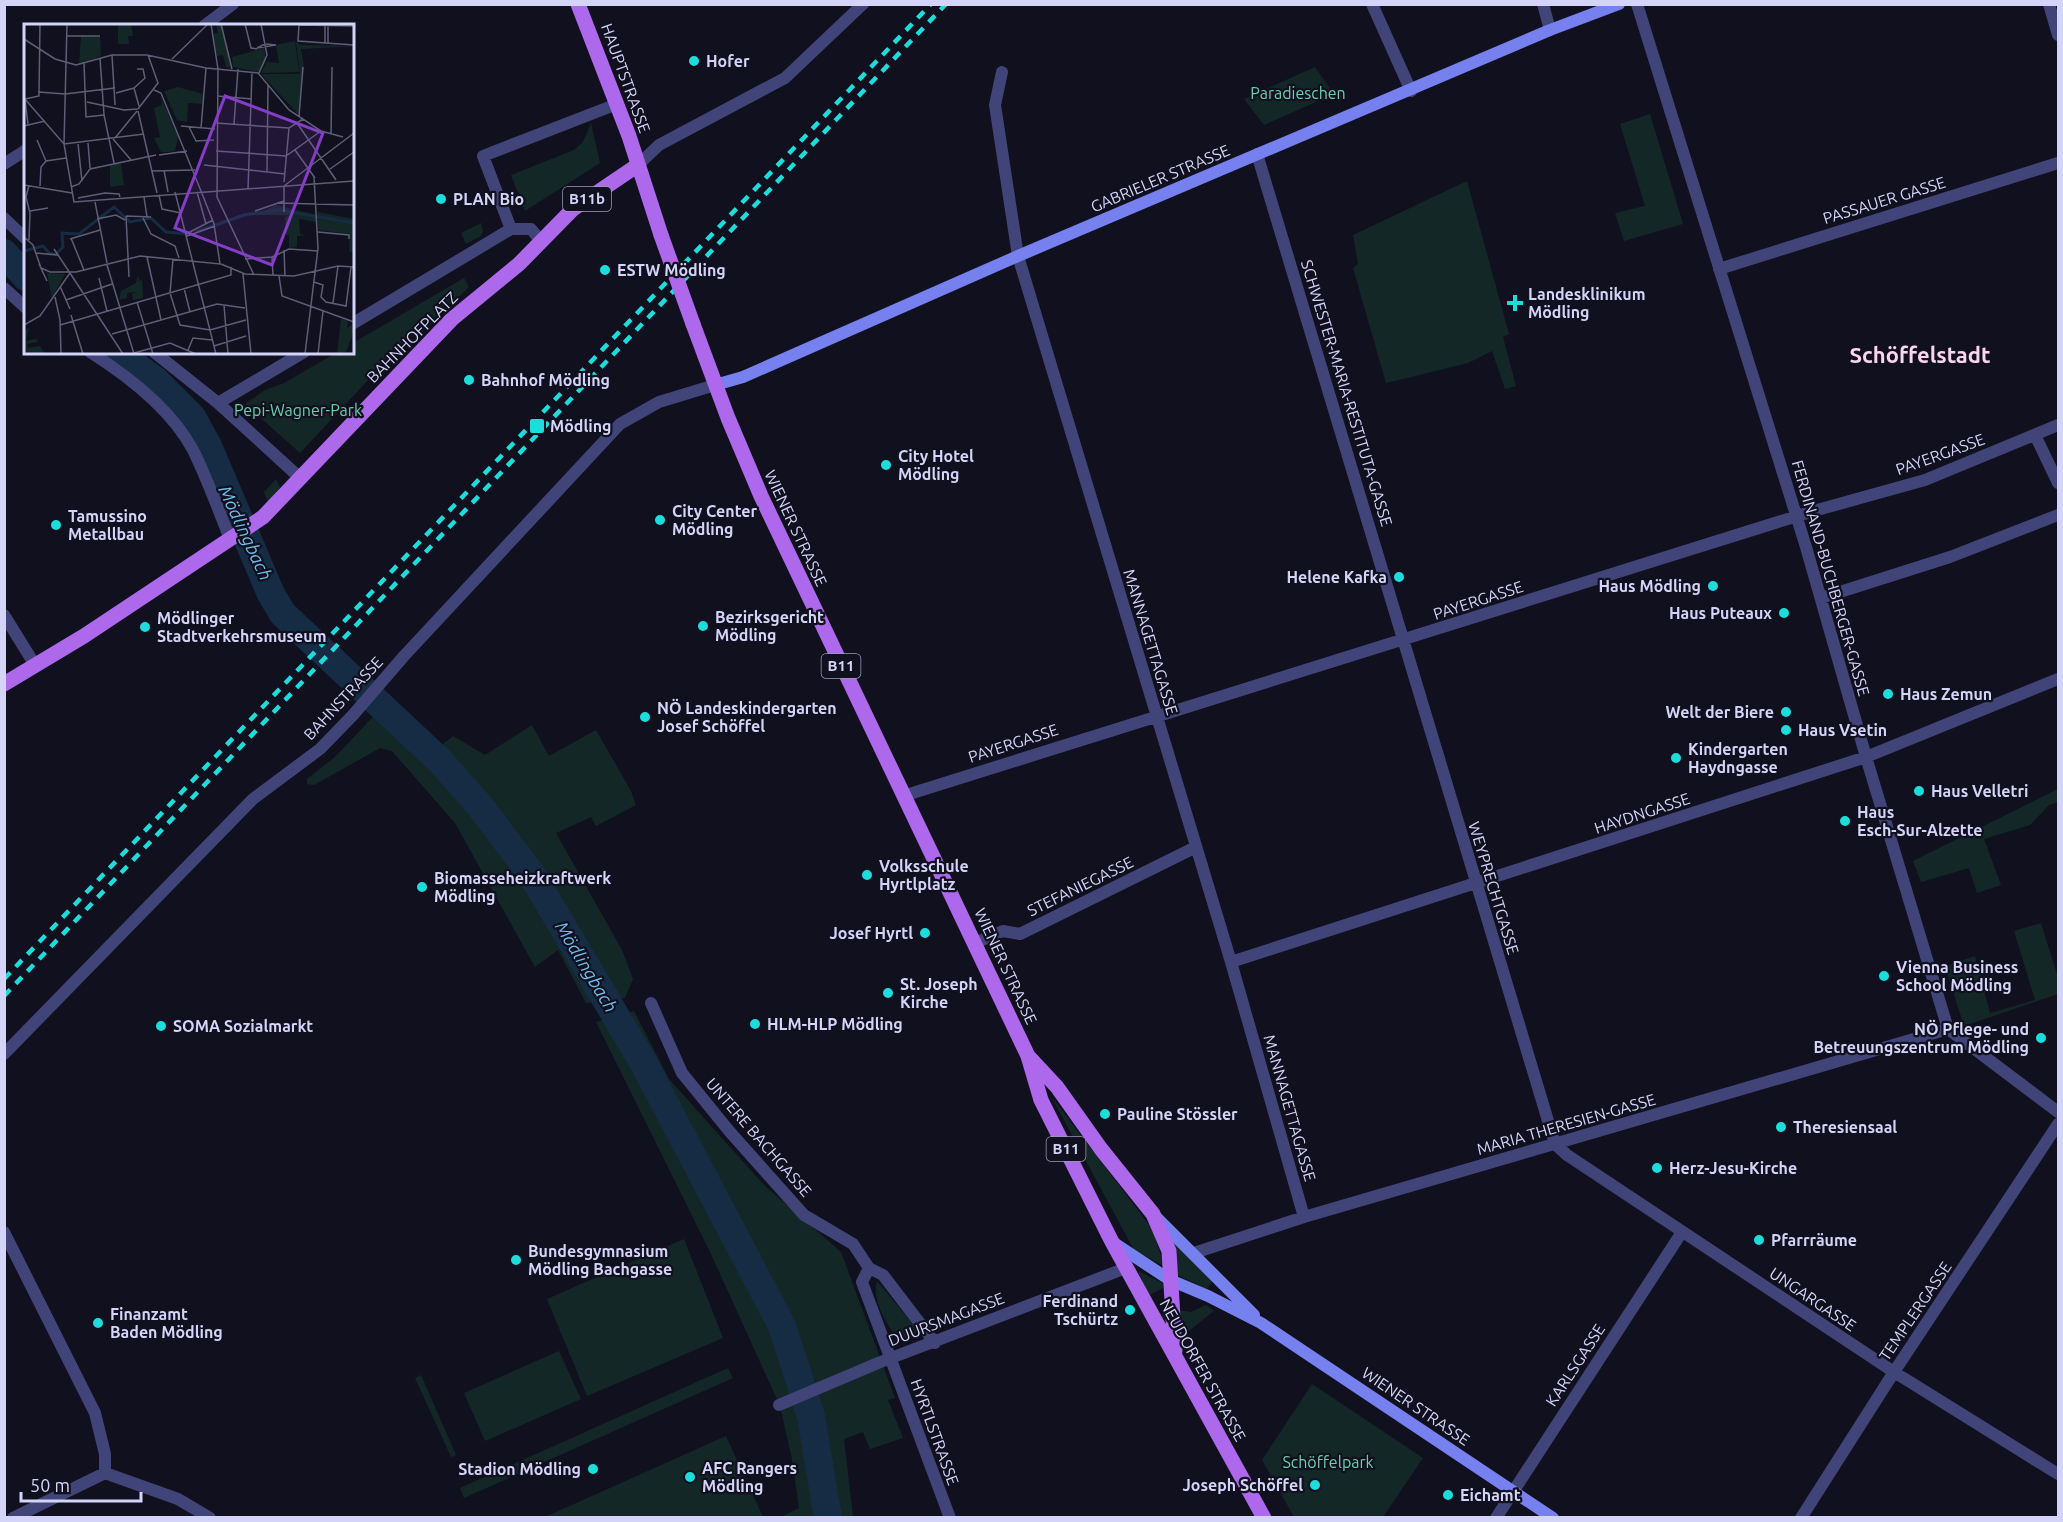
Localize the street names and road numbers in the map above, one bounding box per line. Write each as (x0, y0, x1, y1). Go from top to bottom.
street label: HAUPTSTRASSE (598, 21, 654, 135)
street label: GABRIELER STRASSE (1088, 141, 1232, 215)
street label: PASSAUER GASSE (1821, 173, 1947, 227)
road number: B11b (563, 187, 611, 211)
street label: SCHWESTER-MARIA-RESTITUTA-GASSE (1298, 258, 1396, 528)
street label: BAHNHOFPLATZ (363, 288, 461, 386)
street label: PAYERGASSE (1893, 430, 1987, 478)
street label: FERDINAND-BUCHBERGER-GASSE (1789, 458, 1873, 698)
street label: WIENER STRASSE (761, 467, 831, 589)
street label: MANNAGETTAGASSE (1120, 567, 1182, 717)
street label: PAYERGASSE (1431, 577, 1525, 623)
street label: BAHNSTRASSE (300, 653, 386, 743)
road number: B11 (822, 654, 860, 678)
street label: PAYERGASSE (966, 720, 1060, 766)
street label: HAYDNGASSE (1592, 789, 1692, 837)
street label: WEYPRECHTGASSE (1465, 819, 1523, 957)
street label: STEFANIEGASSE (1024, 853, 1136, 919)
street label: WIENER STRASSE (971, 905, 1041, 1027)
street label: MANNAGETTAGASSE (1260, 1033, 1320, 1183)
street label: UNTERE BACHGASSE (703, 1074, 815, 1200)
street label: MARIA THERESIEN-GASSE (1475, 1090, 1657, 1158)
road number: B11 (1046, 1137, 1086, 1161)
street label: TEMPLERGASSE (1875, 1258, 1955, 1364)
street label: UNGARGASSE (1766, 1264, 1860, 1334)
street label: DUURSMAGASSE (886, 1289, 1007, 1349)
street label: NEUDORFER STRASSE (1156, 1296, 1250, 1444)
street label: KARLSGASSE (1542, 1320, 1608, 1409)
street label: WIENER STRASSE (1359, 1363, 1473, 1449)
street label: HYRTLSTRASSE (907, 1376, 963, 1488)

